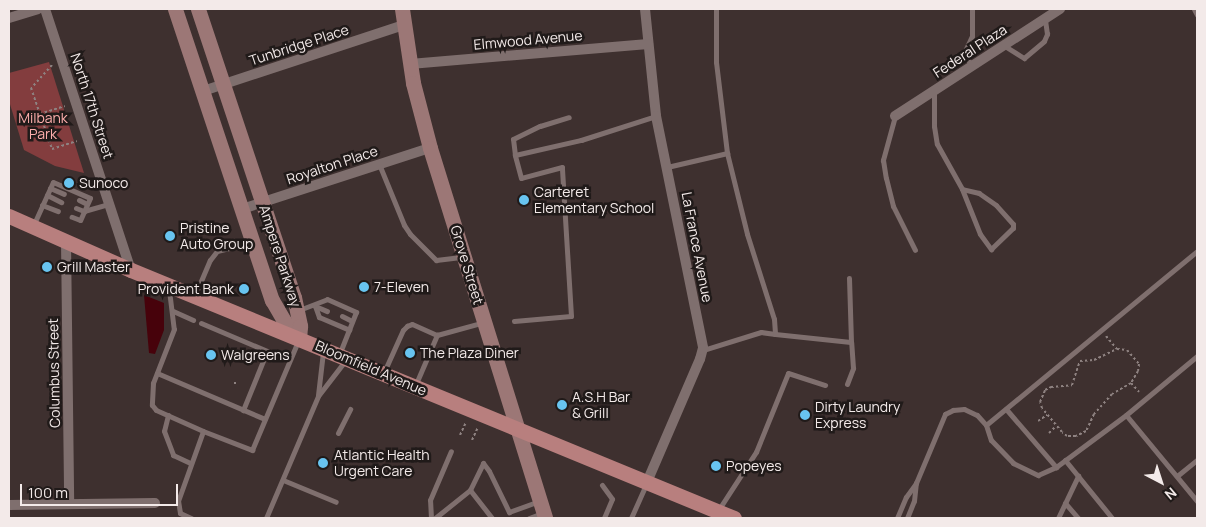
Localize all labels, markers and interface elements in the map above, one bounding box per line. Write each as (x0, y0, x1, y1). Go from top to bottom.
street label: Tunbridge Place (247, 21, 351, 69)
street label: Federal Plaza (930, 21, 1010, 81)
street label: Elmwood Avenue (473, 27, 583, 53)
street label: North 17th Street (67, 51, 117, 161)
park label: Milbank Park (18, 110, 68, 142)
street label: Royalton Place (284, 142, 380, 188)
place label: Sunoco (79, 175, 128, 191)
marker: Sunoco (63, 177, 75, 189)
place label: Carteret Elementary School (534, 184, 654, 216)
street label: La France Avenue (678, 190, 716, 304)
marker: Carteret Elementary School (518, 194, 530, 206)
street label: Ampere Parkway (256, 203, 304, 309)
place label: Pristine Auto Group (180, 220, 253, 252)
street label: Grove Street (447, 223, 487, 307)
marker: Pristine Auto Group (164, 230, 176, 242)
place label: Grill Master (57, 259, 130, 275)
marker: Grill Master (41, 261, 53, 273)
place label: 7-Eleven (374, 279, 429, 295)
place label: Provident Bank (138, 281, 234, 297)
marker: 7-Eleven (358, 281, 370, 293)
marker: Provident Bank (238, 283, 250, 295)
street label: Columbus Street (45, 318, 63, 428)
street label: Bloomfield Avenue (313, 337, 429, 399)
place label: The Plaza Diner (420, 345, 519, 361)
place label: Walgreens (221, 347, 290, 363)
marker: The Plaza Diner (404, 347, 416, 359)
marker: Walgreens (205, 349, 217, 361)
place label: A.S.H Bar & Grill (572, 389, 630, 422)
marker: A.S.H Bar & Grill (556, 399, 568, 411)
place label: Dirty Laundry Express (815, 399, 900, 432)
marker: Dirty Laundry Express (799, 409, 811, 421)
place label: Atlantic Health Urgent Care (334, 447, 430, 480)
marker: Atlantic Health Urgent Care (316, 456, 330, 470)
north arrow (1136, 457, 1186, 507)
place label: Popeyes (726, 458, 782, 474)
marker: Popeyes (710, 460, 722, 472)
scale bar (22, 474, 180, 506)
text: 100 m (28, 482, 68, 503)
text: N (1161, 483, 1181, 504)

